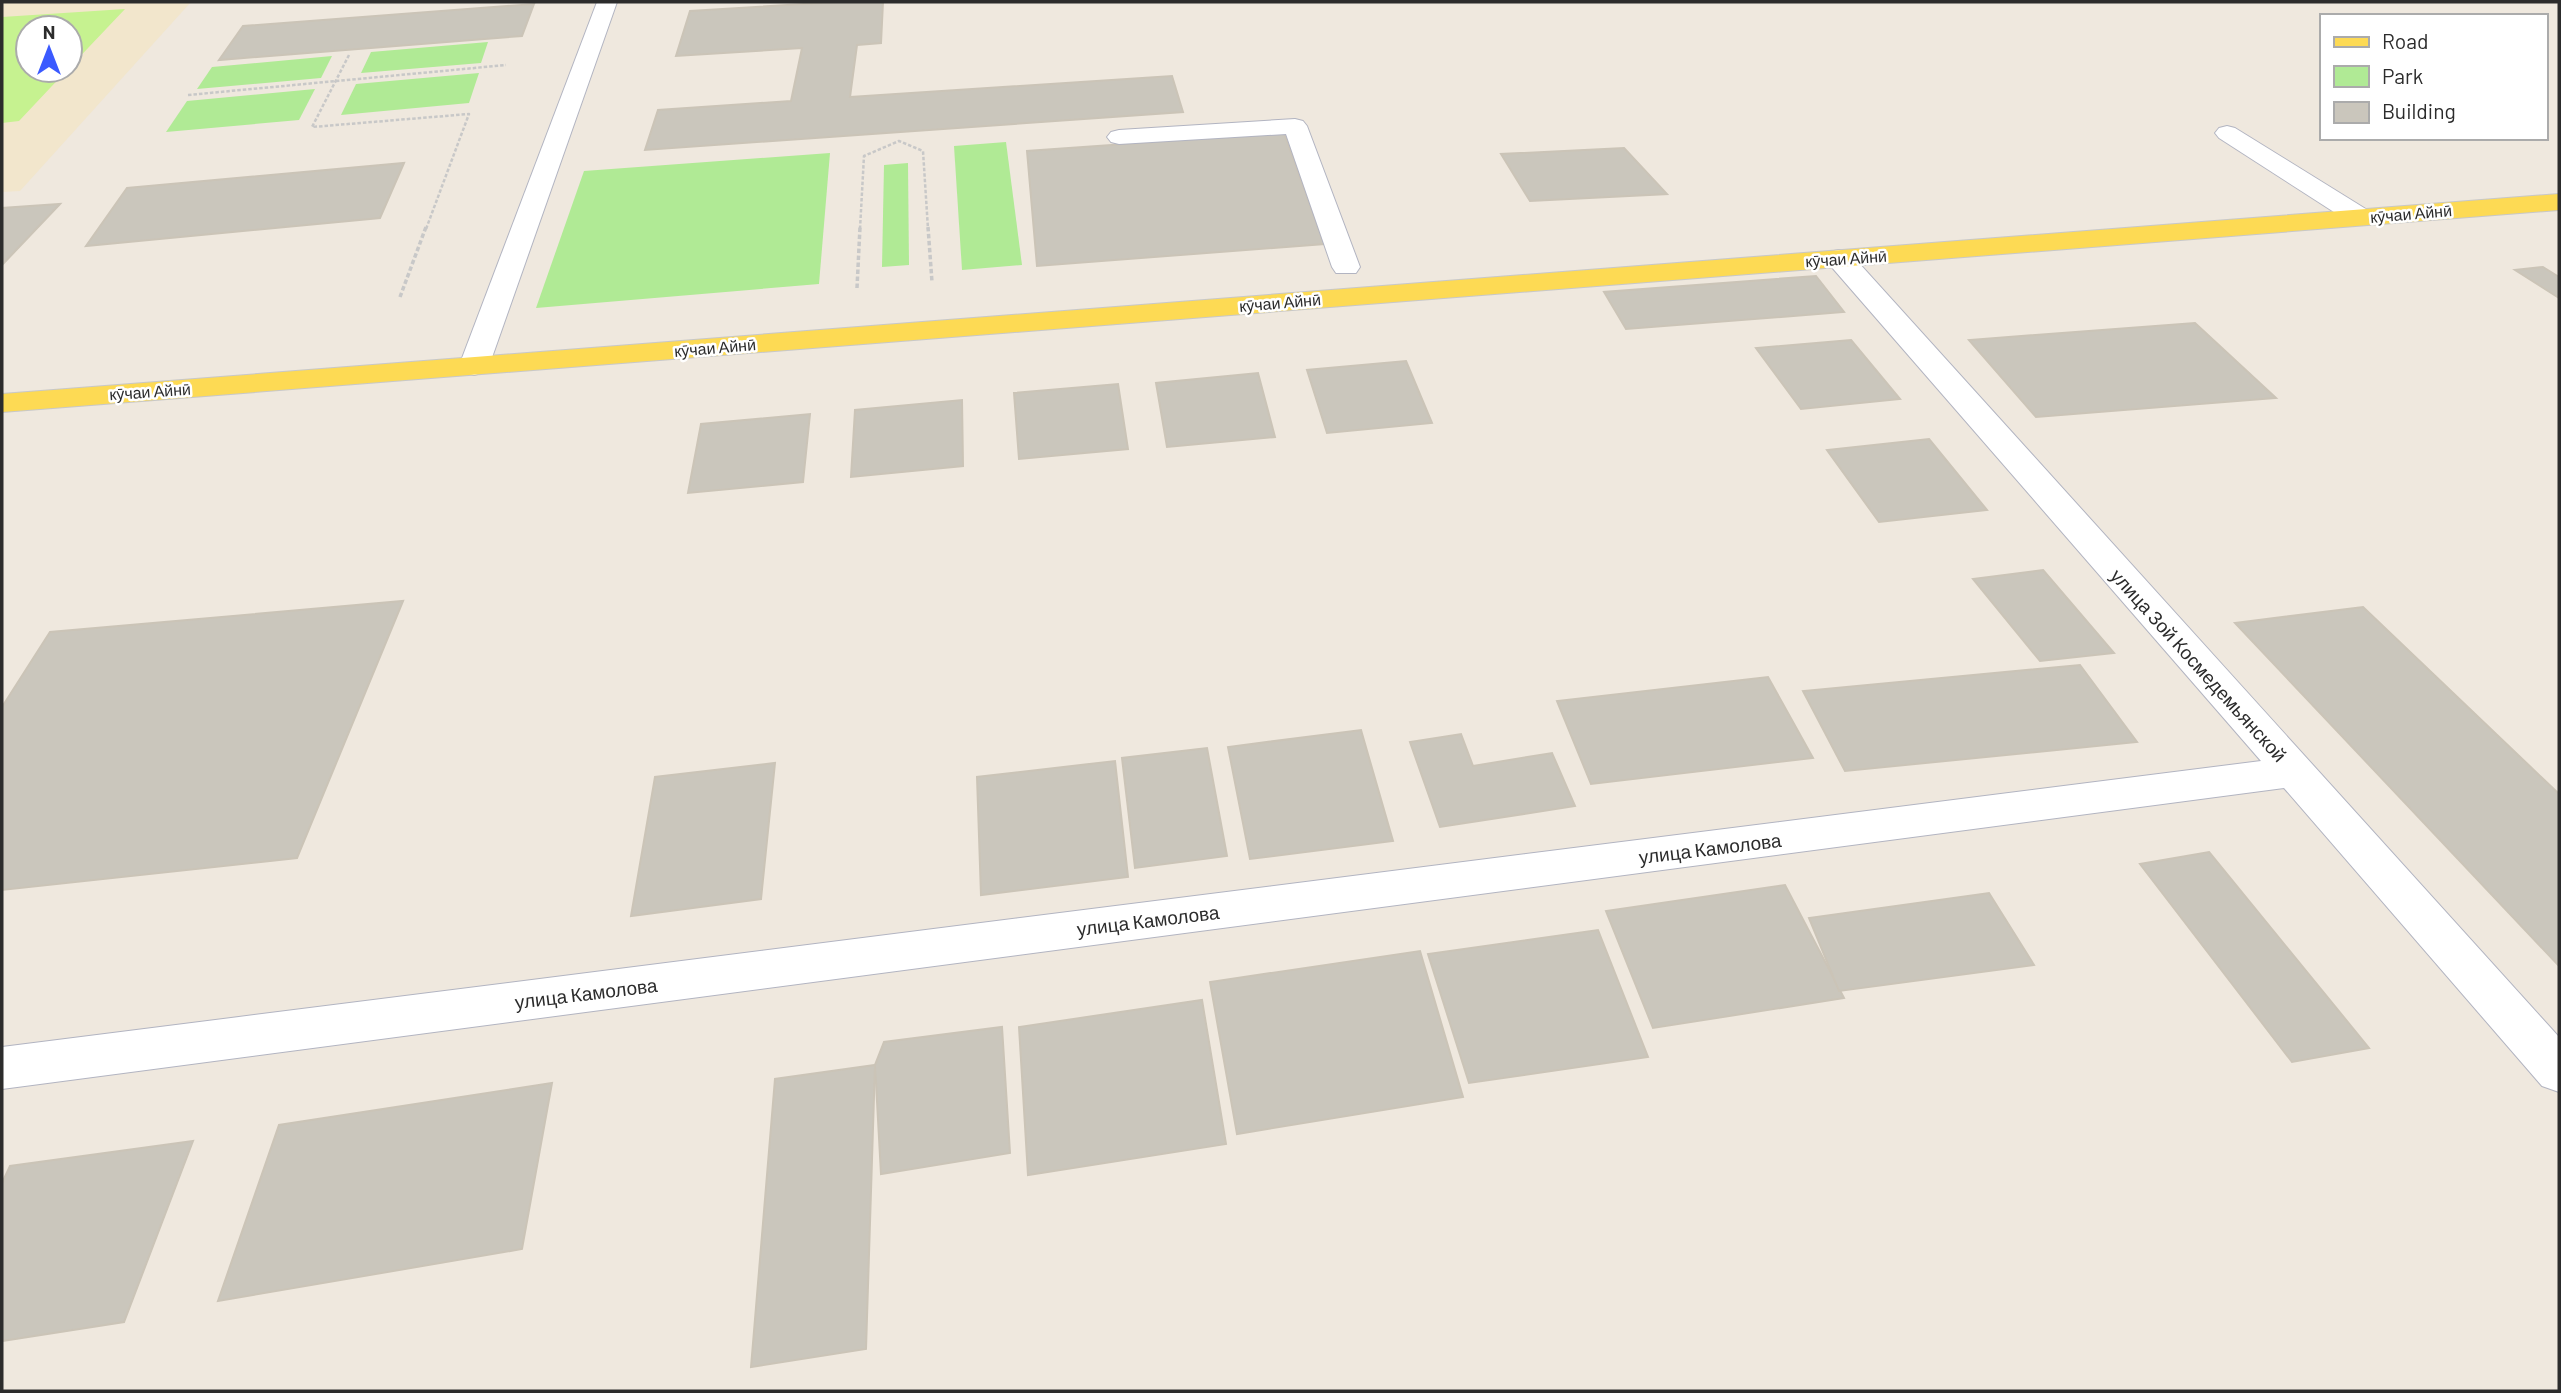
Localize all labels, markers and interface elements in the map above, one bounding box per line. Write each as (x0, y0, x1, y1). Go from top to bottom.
north arrow (14, 14, 84, 84)
legend (2320, 14, 2547, 140)
text: N (43, 20, 55, 43)
text: Road (2382, 28, 2428, 53)
text: Park (2382, 63, 2423, 88)
text: Building (2382, 98, 2456, 123)
street label: кӯчаи Айнӣ (2369, 200, 2453, 226)
street label: кӯчаи Айнӣ (1805, 246, 1887, 270)
street label: кӯчаи Айнӣ (1238, 289, 1322, 315)
street label: кӯчаи Айнӣ (673, 334, 757, 360)
street label: кӯчаи Айнӣ (109, 379, 191, 403)
street label: улица Зой Космедемьянской (2106, 564, 2292, 766)
street label: улица Камолова (1638, 828, 1783, 868)
street label: улица Камолова (1076, 900, 1221, 940)
street label: улица Камолова (514, 973, 659, 1013)

